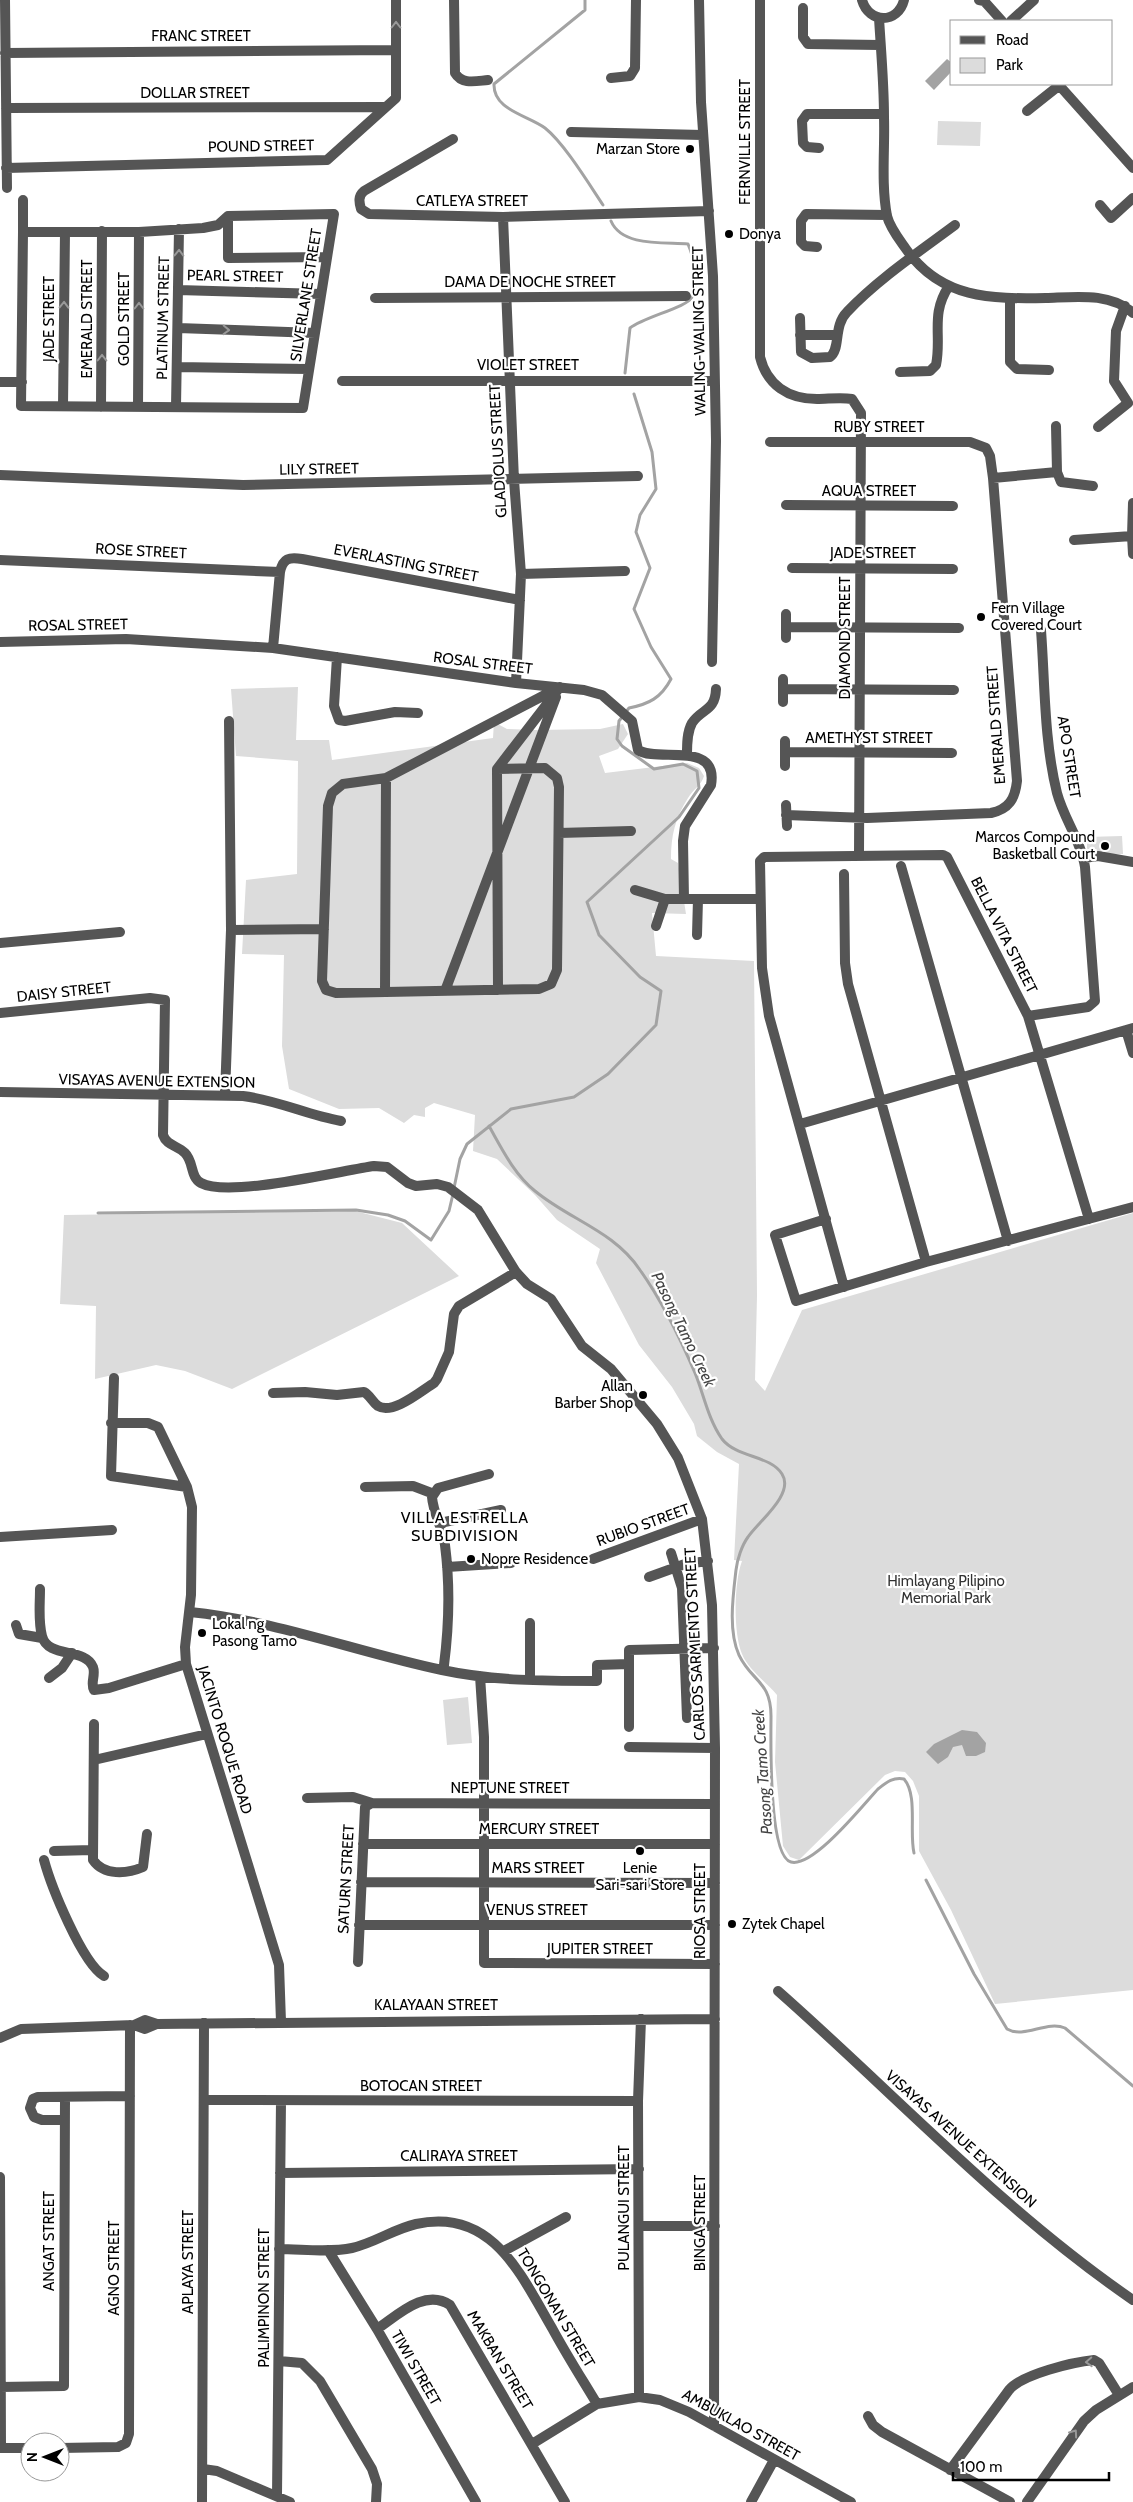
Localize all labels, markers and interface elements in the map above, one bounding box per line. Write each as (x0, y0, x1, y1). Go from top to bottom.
legend (950, 20, 1113, 85)
one-way arrow (391, 21, 401, 28)
street label: FRANC STREET (151, 27, 251, 45)
text: Road (996, 31, 1029, 49)
text: Park (996, 56, 1023, 74)
street label: FERNVILLE STREET (736, 79, 754, 205)
street label: DOLLAR STREET (140, 84, 250, 102)
street label: POUND STREET (208, 136, 314, 156)
place label: Marzan Store (596, 140, 680, 158)
marker: Marzan Store (684, 143, 696, 155)
street label: CATLEYA STREET (416, 192, 528, 210)
place label: Donya (739, 225, 782, 243)
street label: SILVERLANE STREET (287, 227, 325, 363)
marker: Donya (723, 228, 735, 240)
street label: WALING-WALING STREET (689, 246, 709, 416)
one-way arrow (174, 249, 184, 257)
street label: PLATINUM STREET (153, 256, 173, 380)
street label: EMERALD STREET (78, 259, 96, 379)
street label: PEARL STREET (187, 266, 283, 286)
street label: GOLD STREET (115, 272, 133, 366)
street label: DAMA DE NOCHE STREET (444, 273, 616, 291)
street label: JADE STREET (40, 276, 58, 363)
one-way arrow (59, 301, 69, 308)
one-way arrow (134, 301, 144, 309)
one-way arrow (223, 325, 231, 335)
one-way arrow (97, 354, 107, 362)
street label: VIOLET STREET (477, 356, 579, 374)
street label: GLADIOLUS STREET (486, 384, 510, 518)
street label: RUBY STREET (834, 418, 924, 436)
street label: LILY STREET (279, 459, 359, 479)
street label: AQUA STREET (822, 482, 916, 500)
street label: ROSE STREET (95, 540, 187, 562)
street label: EVERLASTING STREET (332, 540, 480, 586)
street label: JADE STREET (829, 544, 916, 562)
street label: DIAMOND STREET (836, 577, 854, 699)
place label: Fern Village Covered Court (991, 599, 1082, 634)
marker: Fern Village Covered Court (975, 611, 987, 623)
street label: ROSAL STREET (28, 615, 128, 635)
street label: ROSAL STREET (432, 648, 534, 678)
street label: EMERALD STREET (983, 665, 1009, 785)
street label: APO STREET (1054, 715, 1084, 799)
street label: AMETHYST STREET (805, 729, 933, 747)
place label: Marcos Compound Basketball Court (975, 828, 1095, 863)
marker: Marcos Compound Basketball Court (1099, 840, 1111, 852)
street label: BELLA VITA STREET (967, 874, 1041, 996)
street label: DAISY STREET (16, 978, 112, 1006)
street label: VISAYAS AVENUE EXTENSION (58, 1070, 256, 1092)
water label: Pasong Tamo Creek (647, 1269, 720, 1391)
place label: Allan Barber Shop (555, 1377, 633, 1412)
marker: Allan Barber Shop (637, 1389, 649, 1401)
street label: RUBIO STREET (594, 1500, 692, 1550)
district label: VILLA ESTRELLA SUBDIVISION (401, 1508, 529, 1545)
street label: CARLOS SARMIENTO STREET (681, 1547, 709, 1741)
place label: Nopre Residence (481, 1550, 588, 1568)
marker: Nopre Residence (465, 1553, 477, 1565)
park label: Himlayang Pilipino Memorial Park (887, 1572, 1005, 1607)
place label: Lokal ng Pasong Tamo (212, 1615, 297, 1650)
marker: Lokal ng Pasong Tamo (196, 1627, 208, 1639)
street label: JACINTO ROQUE ROAD (194, 1663, 256, 1817)
water label: Pasong Tamo Creek (749, 1707, 776, 1835)
street label: NEPTUNE STREET (451, 1779, 569, 1797)
street label: MERCURY STREET (479, 1820, 599, 1838)
street label: SATURN STREET (334, 1824, 358, 1934)
marker: Lenie Sari-sari Store (634, 1845, 646, 1857)
street label: MARS STREET (491, 1859, 585, 1877)
place label: Lenie Sari-sari Store (596, 1859, 685, 1894)
street label: RIOSA STREET (691, 1863, 709, 1959)
street label: VENUS STREET (486, 1901, 588, 1919)
place label: Zytek Chapel (742, 1915, 825, 1933)
marker: Zytek Chapel (726, 1918, 738, 1930)
street label: JUPITER STREET (546, 1940, 653, 1958)
street label: KALAYAAN STREET (374, 1996, 498, 2014)
street label: VISAYAS AVENUE EXTENSION (882, 2066, 1040, 2212)
street label: BOTOCAN STREET (360, 2077, 482, 2095)
street label: PULANGUI STREET (615, 2145, 633, 2271)
street label: CALIRAYA STREET (400, 2147, 518, 2165)
street label: BINGA STREET (691, 2175, 709, 2271)
street label: ANGAT STREET (40, 2191, 58, 2291)
street label: APLAYA STREET (179, 2210, 197, 2314)
street label: AGNO STREET (105, 2220, 123, 2316)
street label: PALIMPINON STREET (255, 2228, 273, 2368)
street label: TONGONAN STREET (513, 2245, 599, 2371)
street label: MAKBAN STREET (463, 2307, 537, 2413)
street label: TIWI STREET (387, 2327, 445, 2409)
one-way arrow (1085, 2356, 1093, 2367)
street label: AMBUKLAO STREET (679, 2385, 803, 2465)
one-way arrow (1069, 2430, 1077, 2439)
north arrow (20, 2432, 70, 2482)
scale bar (953, 2450, 1109, 2482)
text: N (23, 2452, 41, 2462)
text: 100 m (960, 2458, 1002, 2476)

